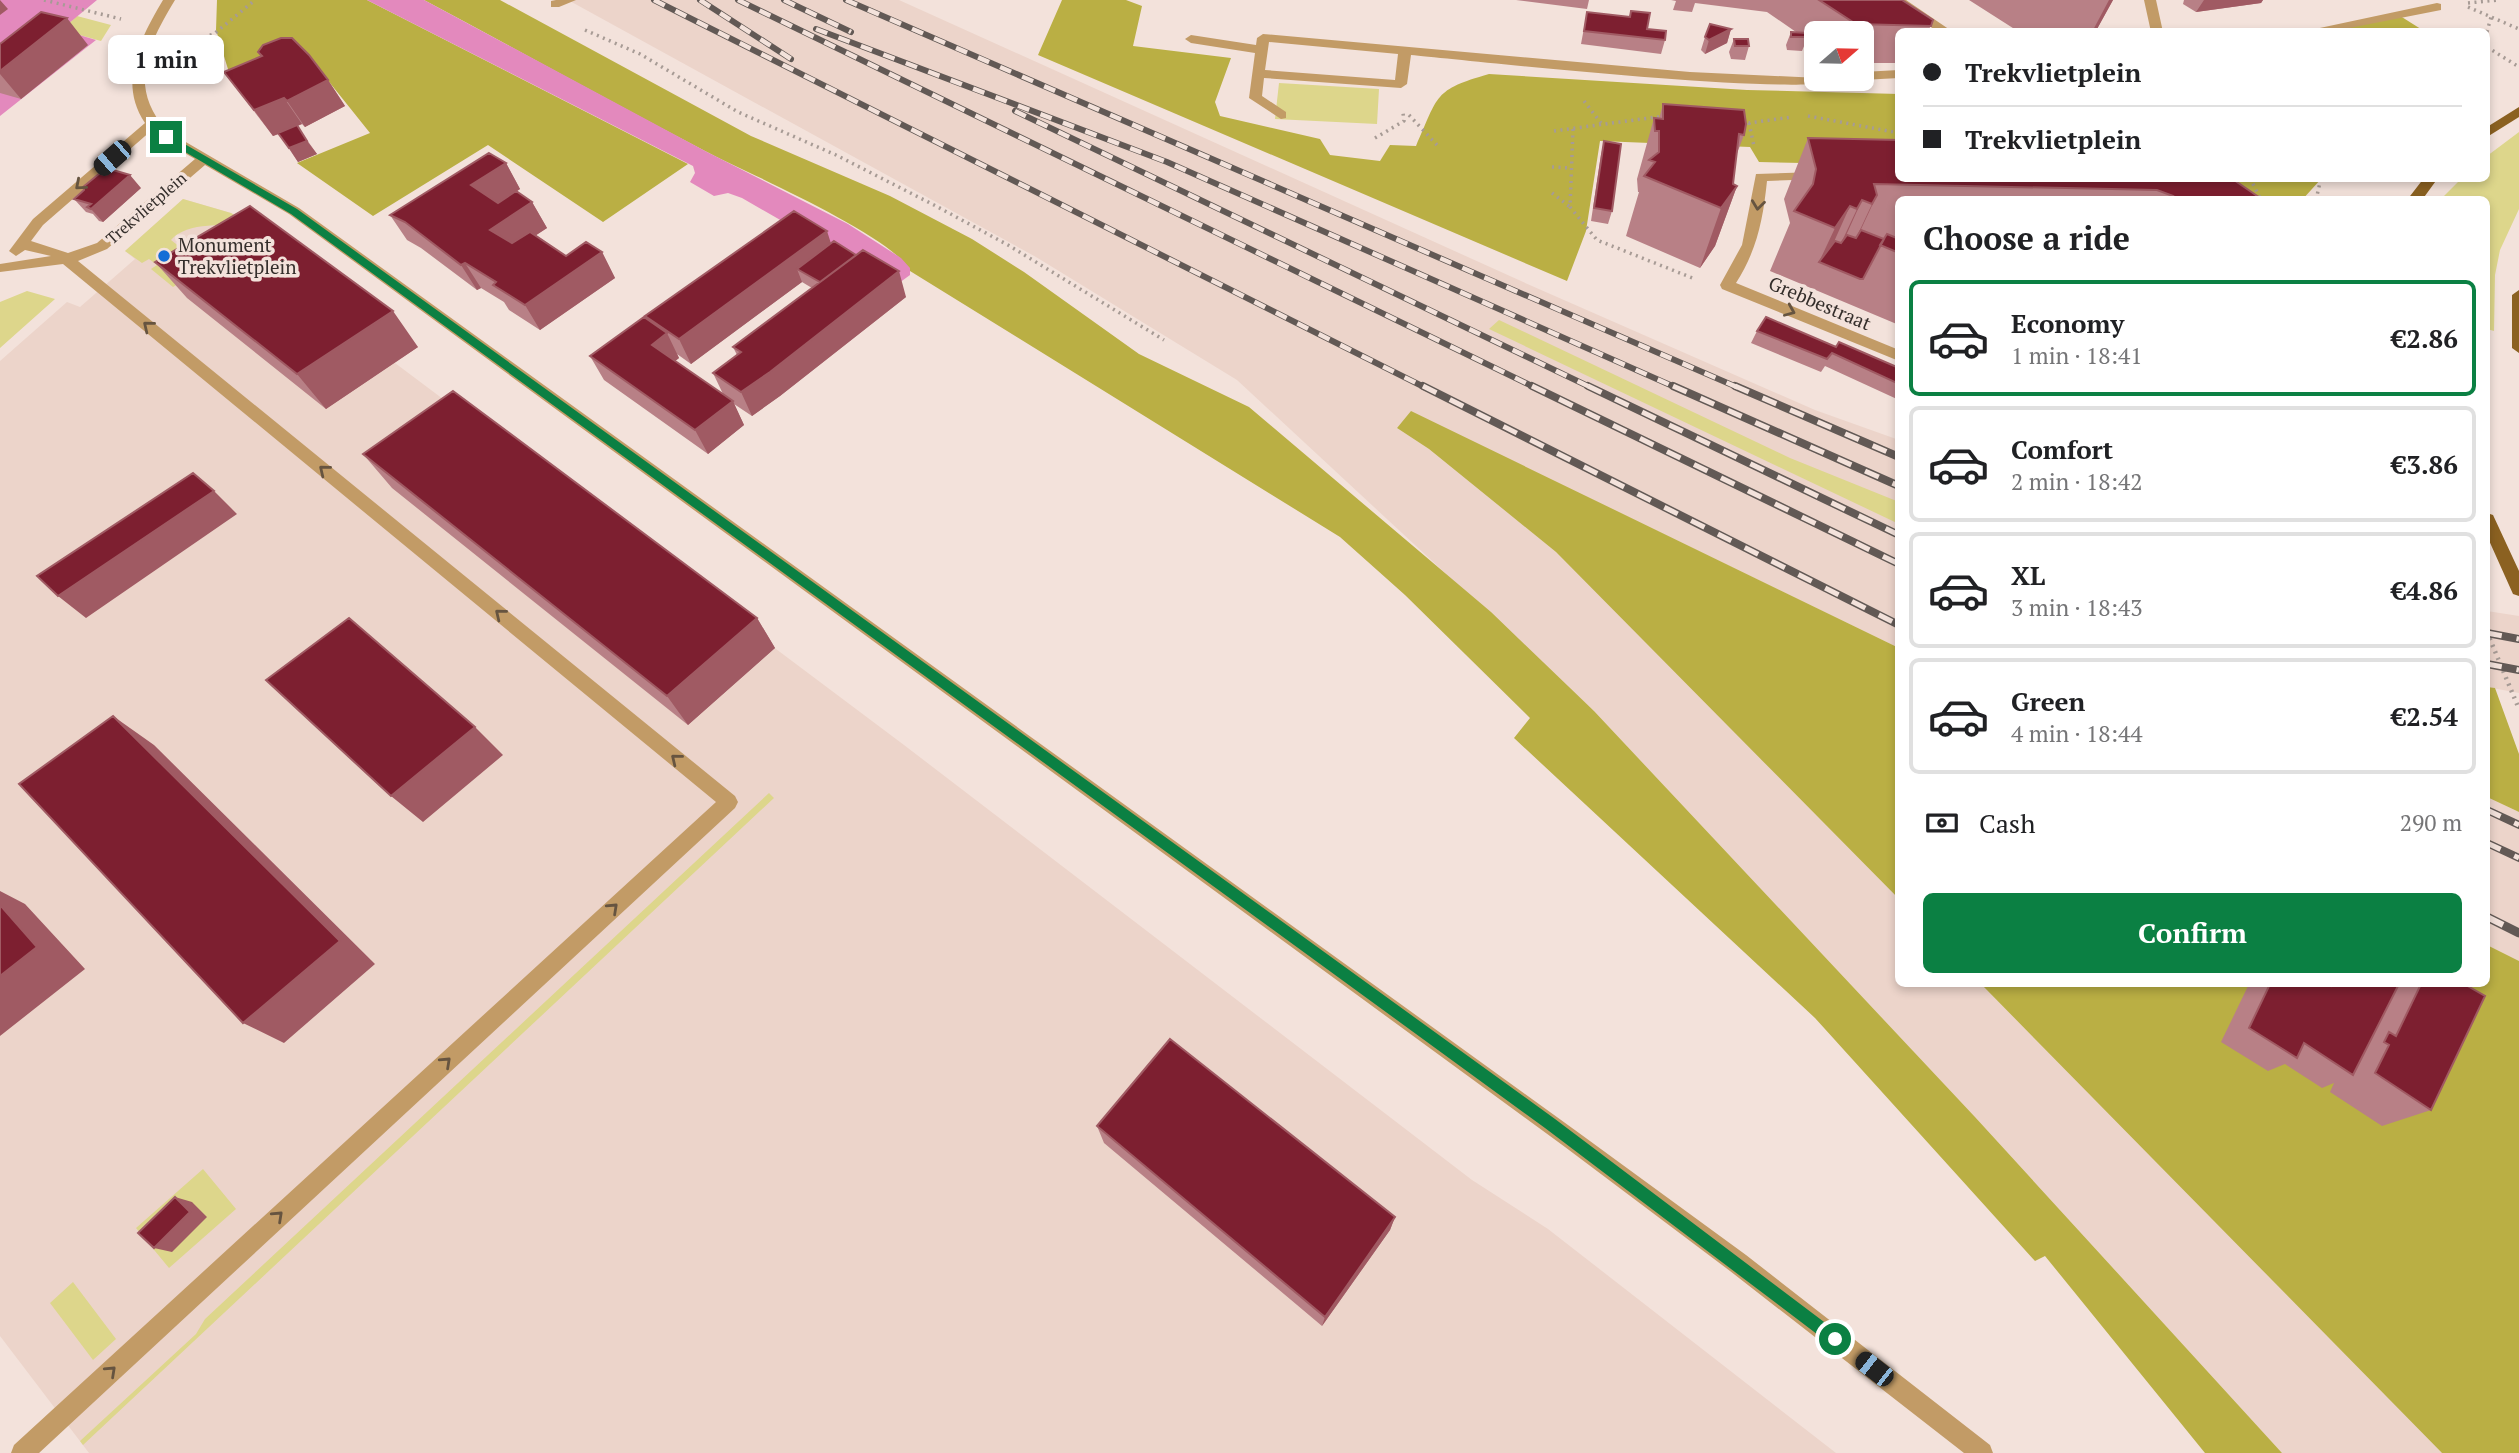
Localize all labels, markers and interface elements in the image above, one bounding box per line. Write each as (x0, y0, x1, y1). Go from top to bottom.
north arrow (1804, 21, 1874, 91)
map controls (1804, 21, 1874, 91)
callout: 1 min (108, 36, 224, 85)
text: 1 min (135, 44, 197, 75)
text: Trekvlietplein (1965, 55, 2141, 89)
route end (150, 121, 182, 153)
text: Trekvlietplein (1965, 122, 2141, 156)
car (90, 136, 135, 180)
street label: Trekvlietplein (101, 167, 191, 249)
one-way arrow (75, 177, 88, 189)
one-way arrow (1750, 199, 1765, 211)
text: Choose a ride (1923, 217, 2130, 259)
place label: Monument Trekvlietplein (178, 232, 297, 279)
marker: Monument Trekvlietplein (156, 248, 172, 264)
street label: Grebbestraat (1765, 270, 1875, 335)
one-way arrow (1782, 303, 1795, 317)
text: Economy (2011, 306, 2124, 340)
icon: car (1927, 307, 1990, 370)
one-way arrow (144, 321, 156, 334)
text: €2.86 (2392, 321, 2458, 355)
text: 1 min · 18:41 (2011, 340, 2143, 371)
text: Comfort (2011, 432, 2113, 466)
icon: car (1927, 433, 1990, 496)
text: €3.86 (2392, 447, 2458, 481)
one-way arrow (320, 465, 332, 478)
text: 2 min · 18:42 (2011, 466, 2143, 497)
text: XL (2011, 558, 2045, 592)
icon: car (1927, 559, 1990, 622)
text: €4.86 (2392, 573, 2458, 607)
text: 3 min · 18:43 (2011, 592, 2143, 623)
one-way arrow (496, 610, 509, 622)
text: Green (2011, 684, 2085, 718)
icon: car (1927, 685, 1990, 748)
text: €2.54 (2392, 699, 2458, 733)
text: 4 min · 18:44 (2011, 718, 2143, 749)
one-way arrow (671, 754, 683, 767)
icon: cash (1923, 804, 1961, 842)
text: Cash (1979, 806, 2035, 840)
text: 290 m (2400, 807, 2462, 838)
button: Confirm (1923, 893, 2462, 973)
one-way arrow (605, 904, 618, 916)
one-way arrow (438, 1058, 451, 1071)
one-way arrow (270, 1212, 283, 1225)
route start (1819, 1323, 1851, 1355)
car (1851, 1348, 1898, 1390)
one-way arrow (103, 1366, 116, 1379)

